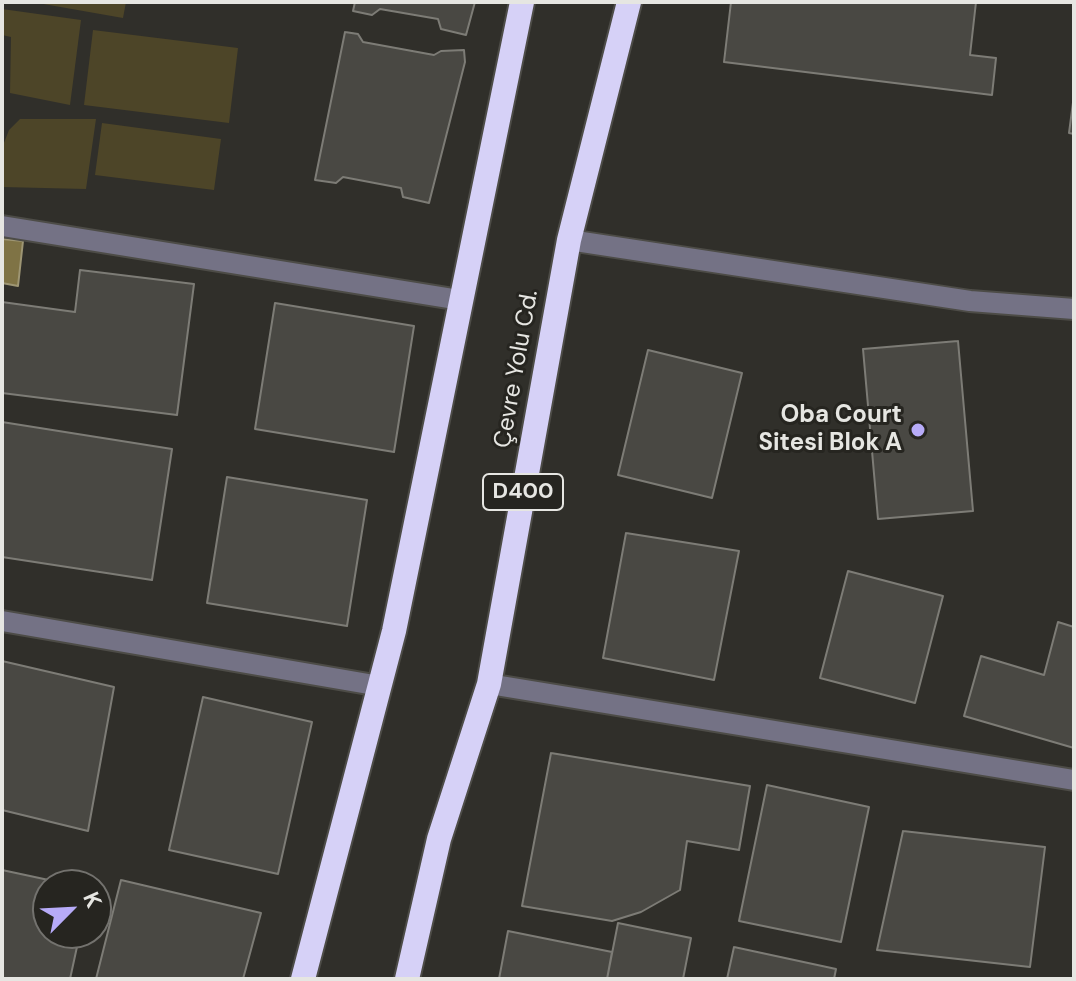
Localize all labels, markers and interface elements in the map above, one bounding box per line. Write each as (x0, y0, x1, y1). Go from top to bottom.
street label: Çevre Yolu Cd. (489, 288, 545, 450)
place label: Oba Court Sitesi Blok A (759, 402, 902, 458)
marker: Oba Court Sitesi Blok A (909, 421, 927, 439)
road number: D400 (483, 474, 563, 510)
north arrow (32, 869, 112, 949)
text: K (76, 887, 109, 912)

